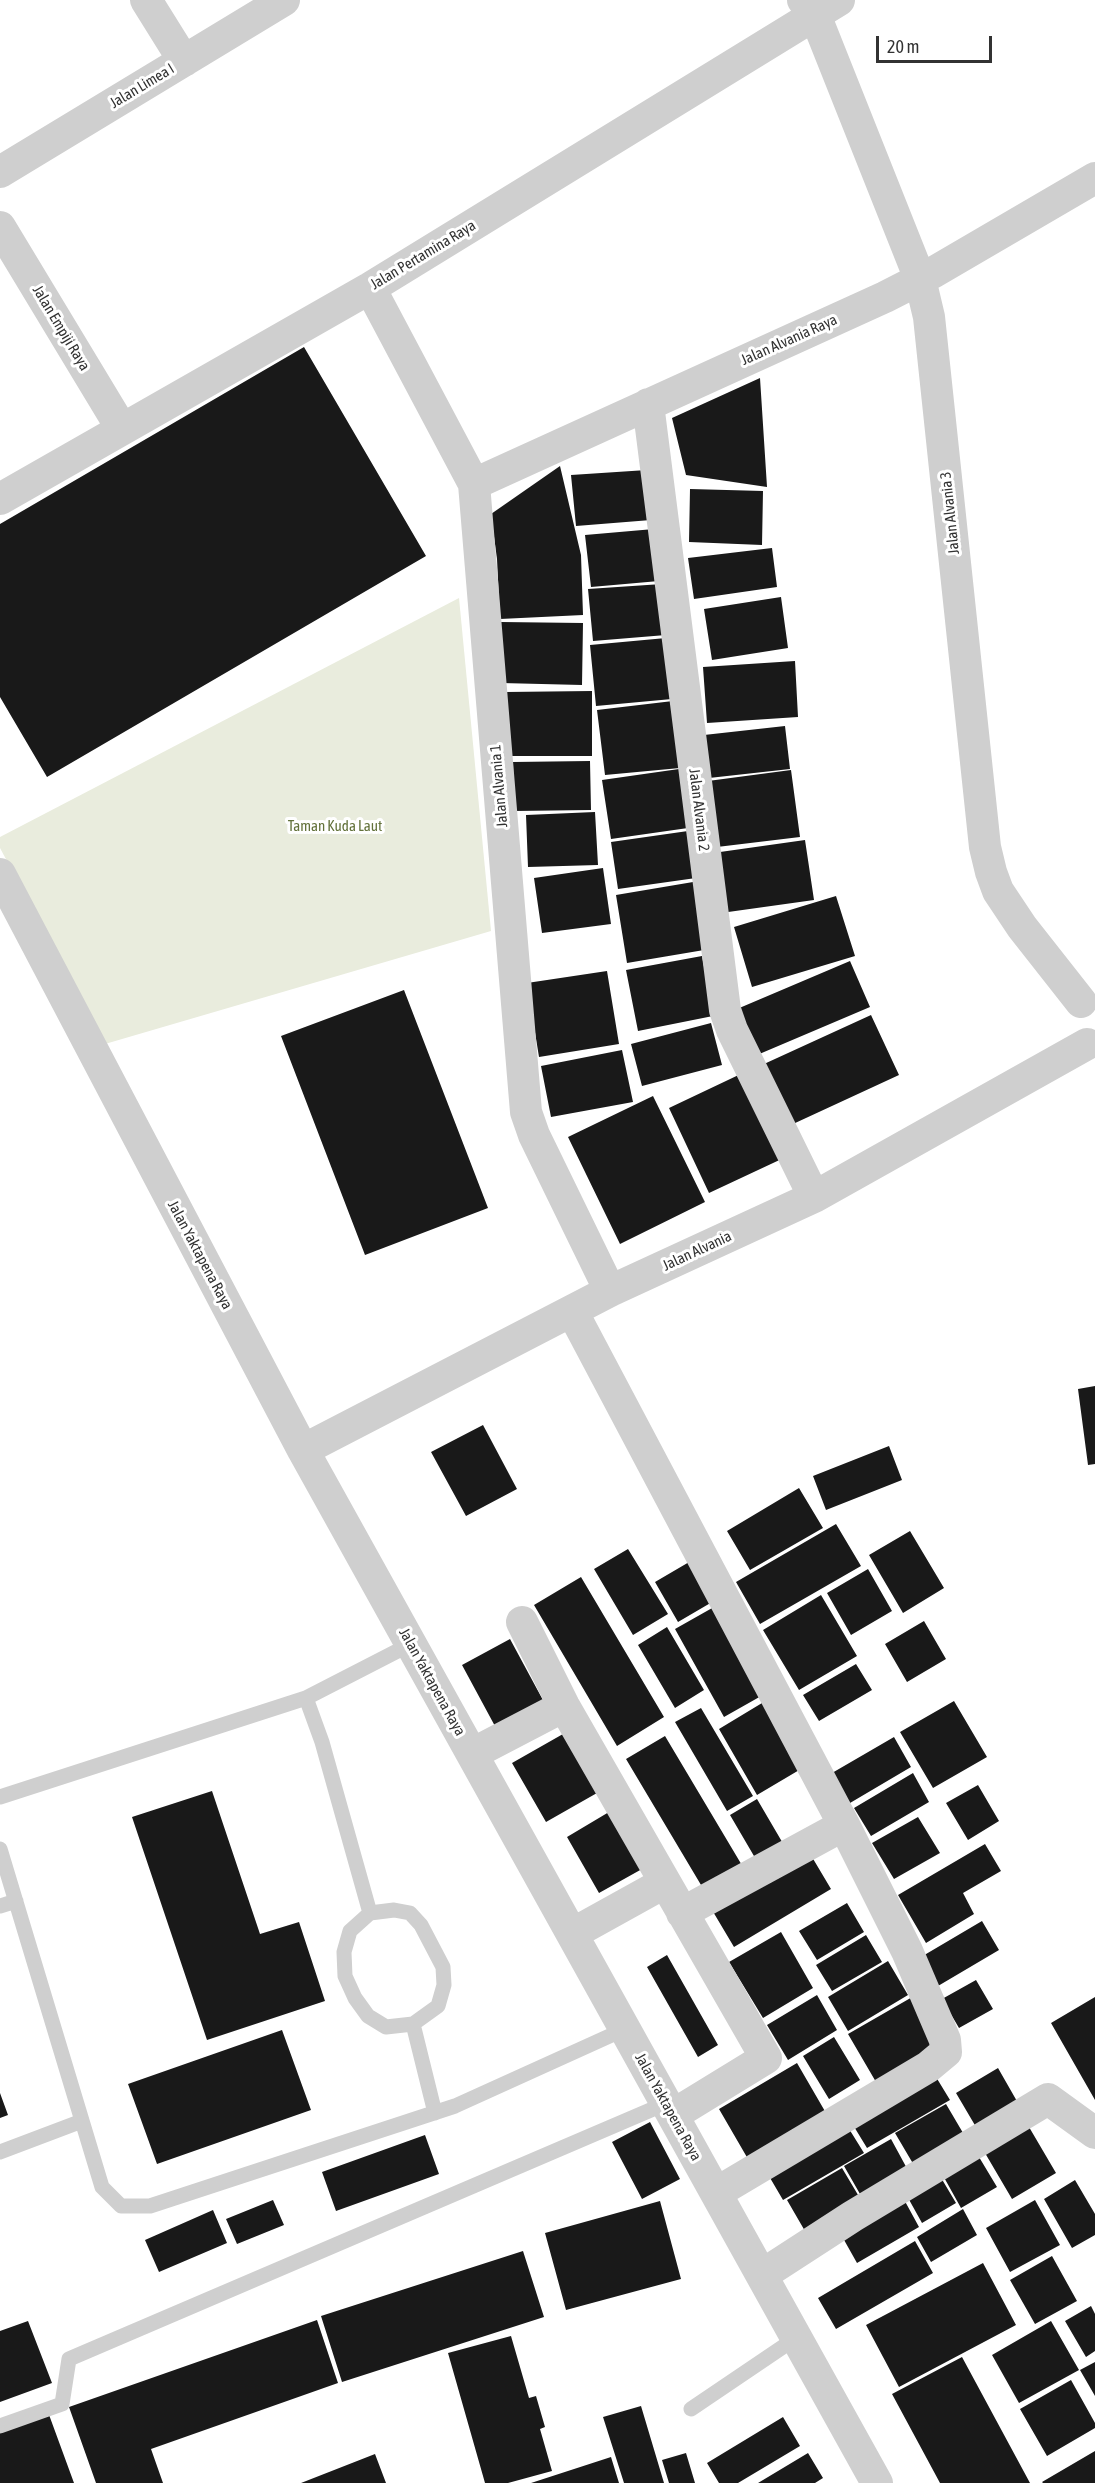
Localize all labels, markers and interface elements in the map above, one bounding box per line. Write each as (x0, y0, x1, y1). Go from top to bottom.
scale bar (879, 24, 994, 62)
text: 20 m (887, 36, 919, 57)
street label: Jalan Limea I (107, 60, 177, 112)
street label: Jalan Pertamina Raya (367, 216, 479, 294)
street label: Jalan Empiji Raya (29, 282, 93, 374)
street label: Jalan Alvania Raya (738, 311, 840, 369)
street label: Jalan Alvania 3 (937, 471, 963, 555)
street label: Jalan Alvania 1 (486, 744, 512, 828)
street label: Jalan Alvania 2 (685, 768, 713, 852)
park label: Taman Kuda Laut (288, 817, 382, 835)
street label: Jalan Yaktapena Raya (164, 1198, 236, 1312)
street label: Jalan Alvania (660, 1227, 734, 1275)
street label: Jalan Yaktapena Raya (395, 1625, 469, 1739)
street label: Jalan Yaktapena Raya (631, 2050, 705, 2164)

